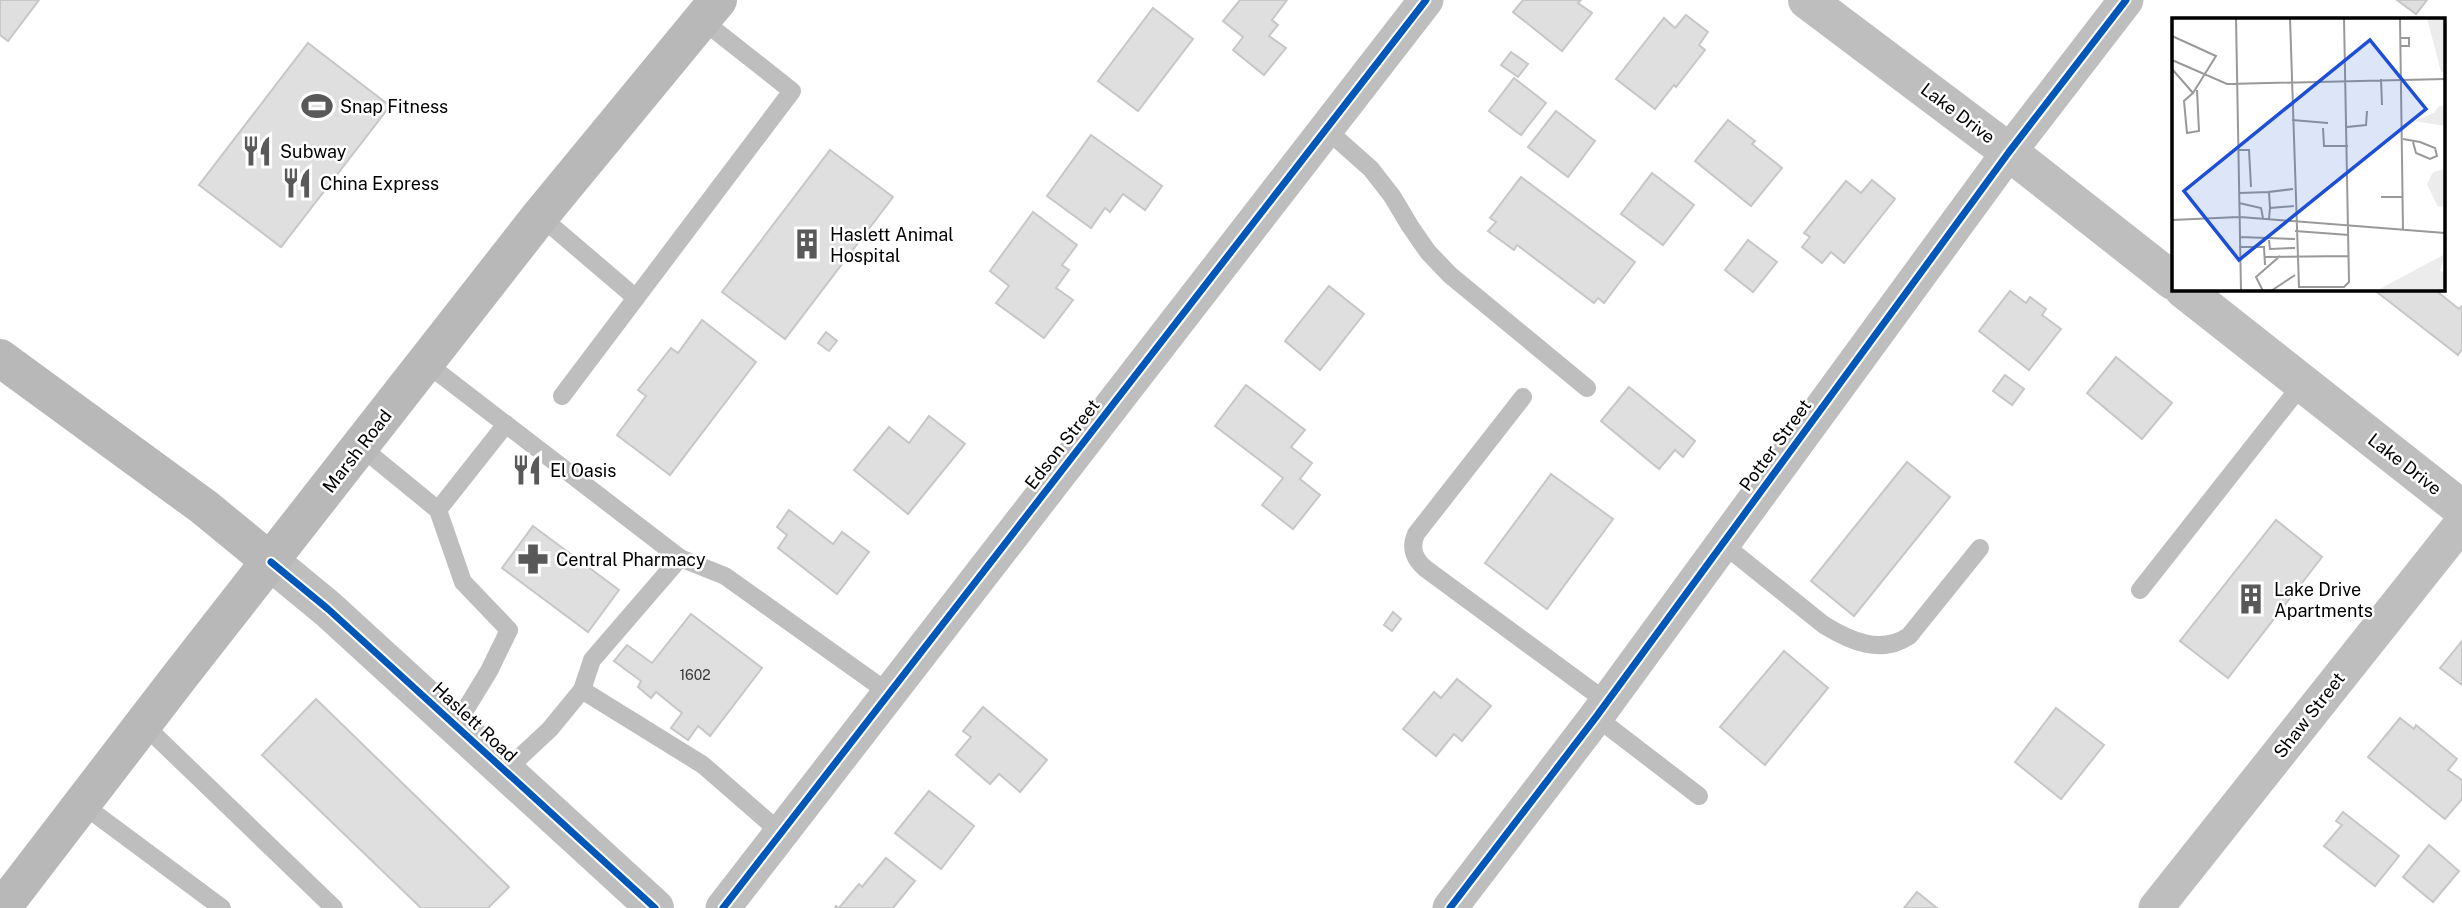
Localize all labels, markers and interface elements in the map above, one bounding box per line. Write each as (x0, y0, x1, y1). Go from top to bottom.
inset map (2172, 18, 2444, 290)
street label: Lake Drive (1917, 78, 1999, 148)
sports icon: Snap Fitness (300, 89, 334, 123)
place label: Snap Fitness (340, 96, 448, 117)
restaurant icon: Subway (240, 134, 274, 168)
place label: Subway (280, 141, 347, 162)
restaurant icon: China Express (280, 166, 314, 200)
place label: China Express (320, 173, 439, 194)
place label: Haslett Animal Hospital (830, 224, 954, 266)
building icon: Haslett Animal Hospital (790, 227, 824, 261)
street label: Edson Street (1020, 395, 1104, 493)
street label: Potter Street (1735, 395, 1815, 495)
street label: Marsh Road (318, 405, 396, 497)
street label: Lake Drive (2364, 429, 2446, 499)
restaurant icon: El Oasis (510, 453, 544, 487)
place label: El Oasis (550, 460, 616, 481)
pharmacy icon: Central Pharmacy (516, 542, 550, 576)
place label: Central Pharmacy (556, 549, 706, 570)
place label: Lake Drive Apartments (2274, 579, 2373, 621)
building icon: Lake Drive Apartments (2234, 582, 2268, 616)
house number: 1602 (679, 667, 711, 683)
street label: Shaw Street (2269, 668, 2349, 762)
street label: Haslett Road (428, 678, 522, 766)

